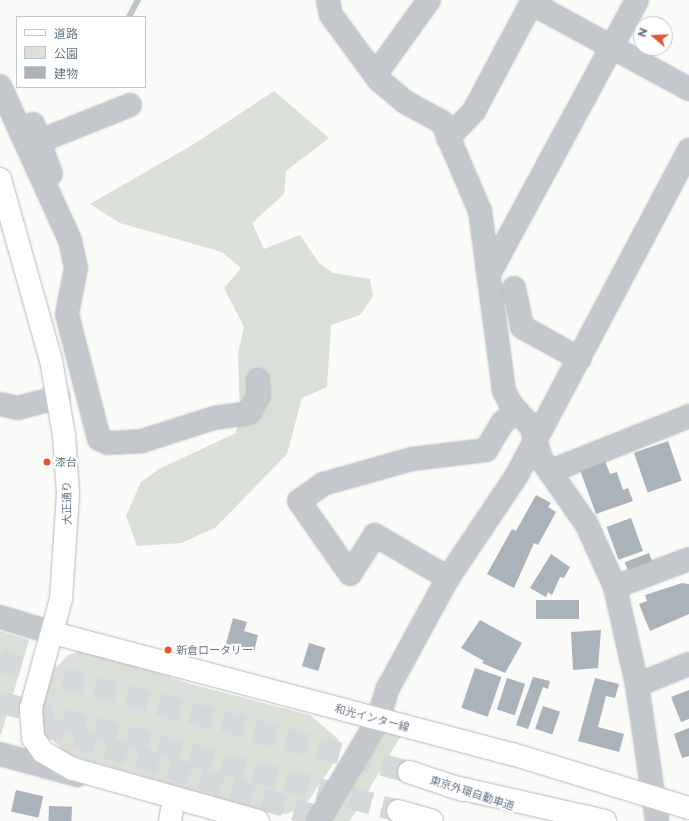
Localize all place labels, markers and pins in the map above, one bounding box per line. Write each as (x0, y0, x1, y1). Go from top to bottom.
place label: 漆台 (55, 455, 77, 469)
marker: 漆台 (42, 457, 52, 467)
place label: 新倉ロータリー (176, 643, 253, 657)
marker: 新倉ロータリー (163, 645, 173, 655)

